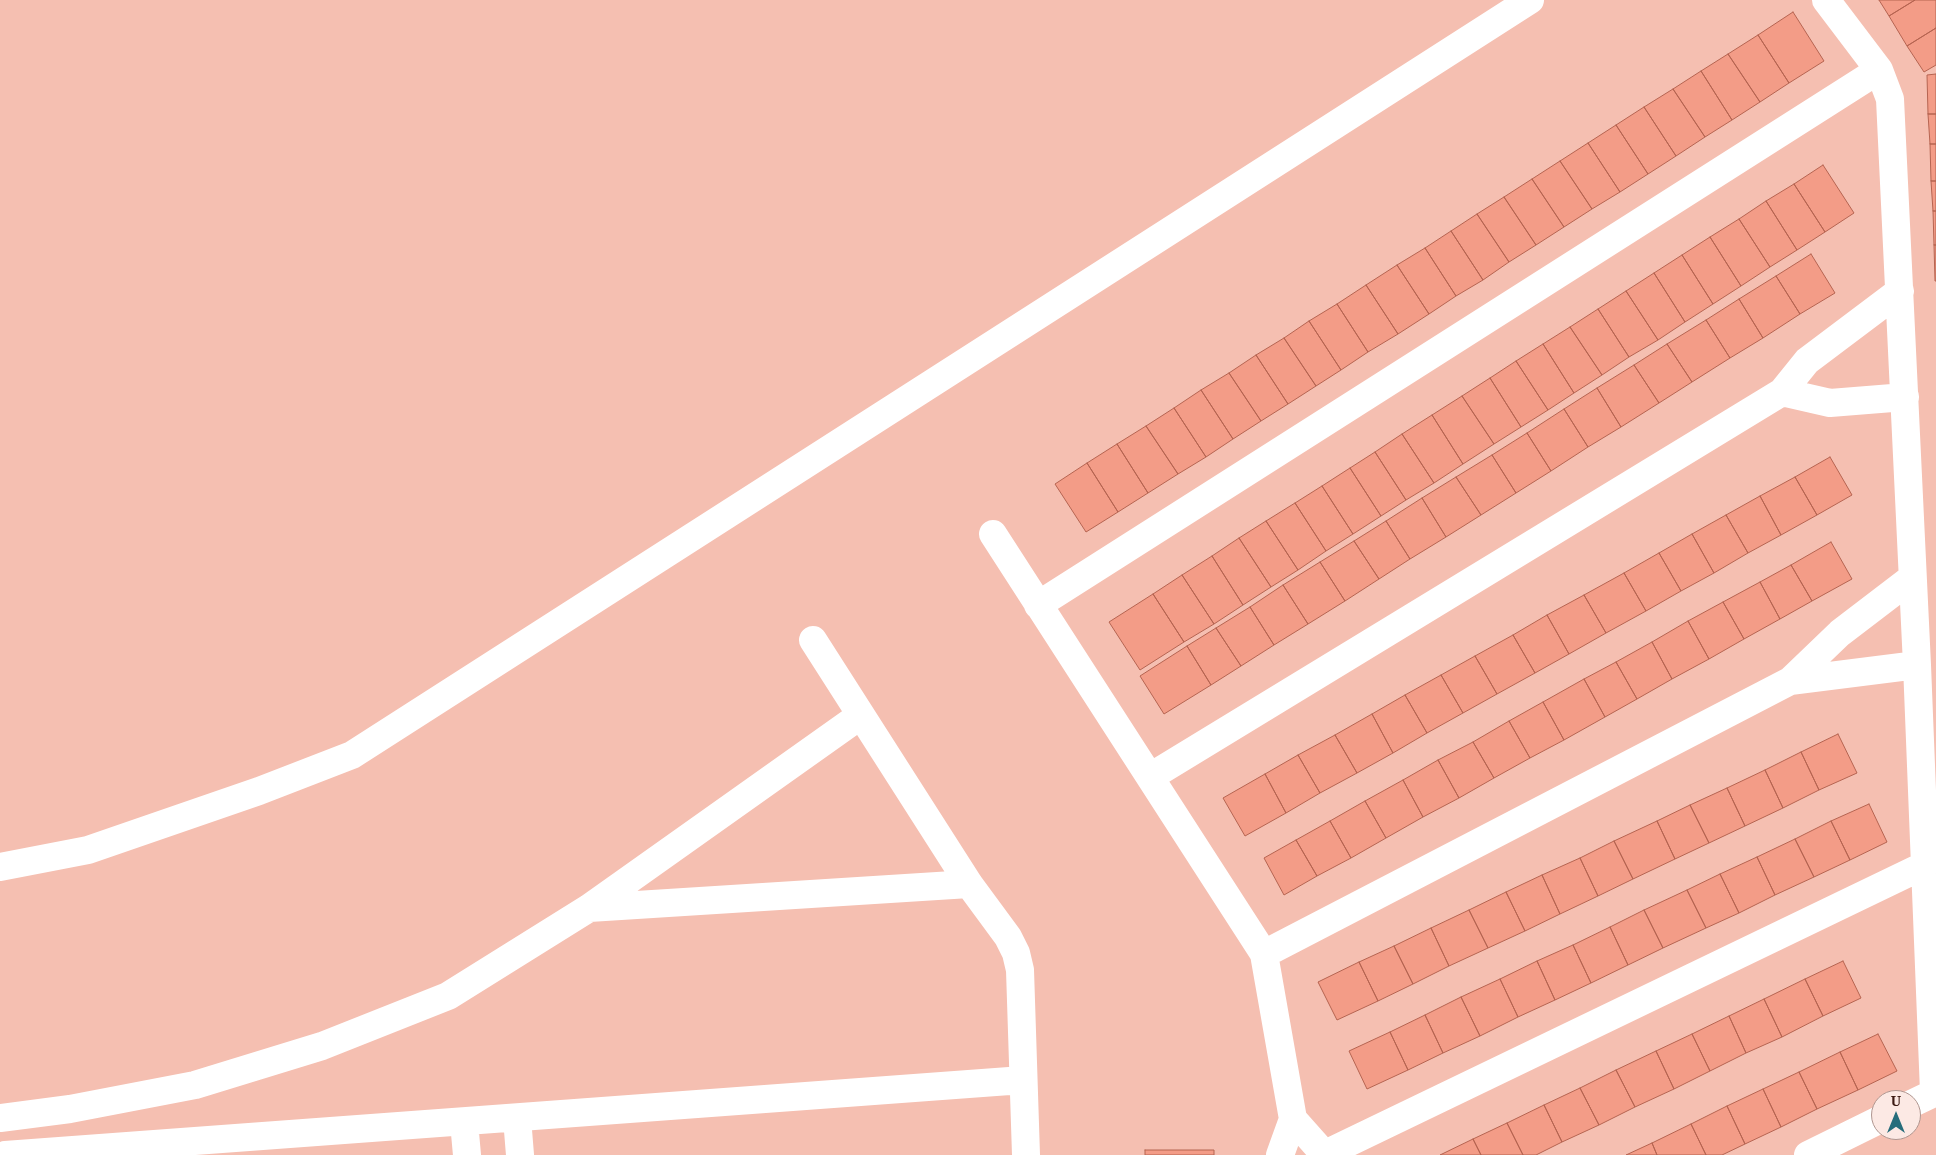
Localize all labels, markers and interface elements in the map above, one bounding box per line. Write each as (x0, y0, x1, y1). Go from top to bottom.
north arrow (1871, 1090, 1921, 1140)
text: U (1891, 1091, 1901, 1110)

